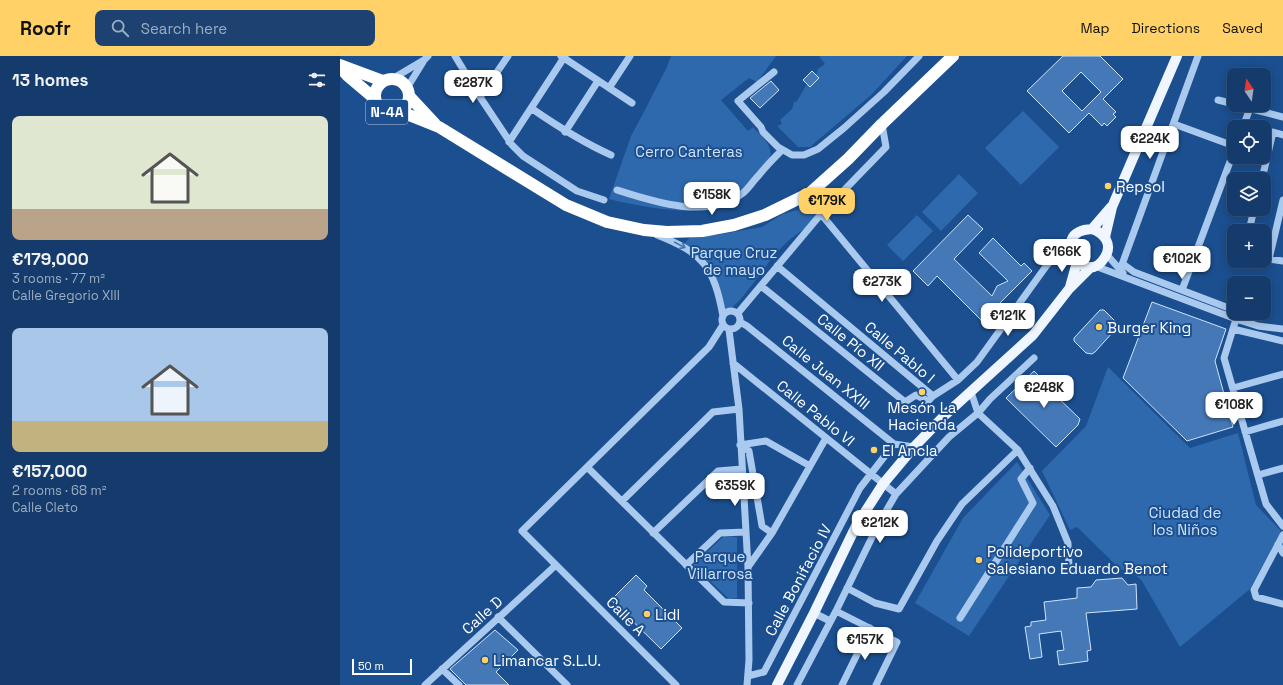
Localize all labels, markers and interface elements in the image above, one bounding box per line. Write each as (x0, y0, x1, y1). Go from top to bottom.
search box (95, 10, 375, 46)
text: Roofr (20, 16, 71, 41)
icon: search (109, 17, 131, 39)
text: Search here (141, 19, 227, 38)
text: Map (1080, 19, 1110, 37)
text: Directions (1132, 19, 1200, 37)
text: Saved (1222, 19, 1263, 37)
north arrow (1227, 68, 1271, 112)
map controls (1227, 68, 1271, 320)
text: 13 homes (12, 69, 88, 91)
icon: filters (306, 69, 328, 91)
pin: €287K (445, 70, 501, 104)
text: €287K (453, 74, 493, 91)
road number: N-4A (366, 100, 408, 124)
button: locate (1227, 120, 1271, 164)
pin: €224K (1122, 126, 1178, 160)
text: €224K (1130, 130, 1170, 147)
icon: home (134, 142, 206, 214)
park label: Cerro Canteras (635, 142, 743, 161)
button: layers (1227, 172, 1271, 216)
place label: Repsol (1116, 177, 1165, 196)
marker: Repsol (1103, 181, 1113, 191)
pin: €158K (684, 182, 740, 216)
text: €158K (693, 186, 731, 203)
pin: €179K (799, 188, 855, 222)
text: €179K (808, 192, 846, 209)
button: + (1227, 224, 1271, 268)
pin: €166K (1034, 239, 1090, 273)
one-way arrow (674, 242, 686, 249)
park label: Parque Cruz de mayo (691, 243, 777, 279)
text: €166K (1043, 243, 1081, 260)
pin: €102K (1154, 246, 1210, 280)
text: €179,000 (12, 248, 89, 270)
text: €102K (1163, 250, 1201, 267)
pin: €273K (854, 269, 910, 303)
text: 3 rooms · 77 m² (12, 270, 105, 287)
text: €273K (862, 273, 902, 290)
button: − (1227, 276, 1271, 320)
text: Calle Gregorio XIII (12, 287, 120, 304)
pin: €121K (980, 303, 1036, 337)
text: €121K (990, 307, 1026, 324)
street label: Calle Pío XII (814, 309, 888, 375)
street label: Calle Pablo I (861, 317, 939, 387)
place label: Burger King (1107, 318, 1191, 337)
marker: Burger King (1094, 322, 1104, 332)
street label: Calle Juan XXIII (778, 331, 874, 413)
icon: home (134, 354, 206, 426)
pin: €248K (1016, 375, 1072, 409)
street label: Calle Pablo VI (773, 376, 859, 450)
text: €248K (1024, 379, 1064, 396)
marker: Mesón La Hacienda (917, 387, 927, 397)
pin: €108K (1206, 392, 1262, 426)
text: €108K (1214, 396, 1254, 413)
place label: Mesón La Hacienda (888, 398, 957, 434)
place label: El Ancla (882, 441, 938, 460)
marker: El Ancla (869, 445, 879, 455)
text: €157,000 (12, 460, 87, 482)
pin: €359K (707, 473, 763, 507)
text: €359K (715, 477, 755, 494)
text: 2 rooms · 68 m² (12, 482, 106, 499)
text: Calle Cleto (12, 499, 78, 516)
park label: Ciudad de los Niños (1149, 503, 1221, 539)
pin: €212K (852, 510, 908, 544)
text: €212K (861, 514, 899, 531)
street label: Calle Bonifacio IV (760, 521, 836, 639)
place label: Polideportivo Salesiano Eduardo Benot (987, 542, 1168, 578)
park label: Parque Villarrosa (687, 547, 753, 583)
marker: Polideportivo Salesiano Eduardo Benot (974, 555, 984, 565)
street label: Calle D (458, 592, 506, 638)
street label: Calle A (602, 592, 650, 640)
place label: Lidl (655, 605, 680, 624)
marker: Lidl (642, 609, 652, 619)
pin: €157K (837, 627, 893, 661)
text: €157K (846, 631, 884, 648)
place label: Limancar S.L.U. (493, 651, 601, 670)
marker: Limancar S.L.U. (480, 655, 490, 665)
scale bar (352, 657, 412, 676)
text: 50 m (358, 659, 384, 673)

